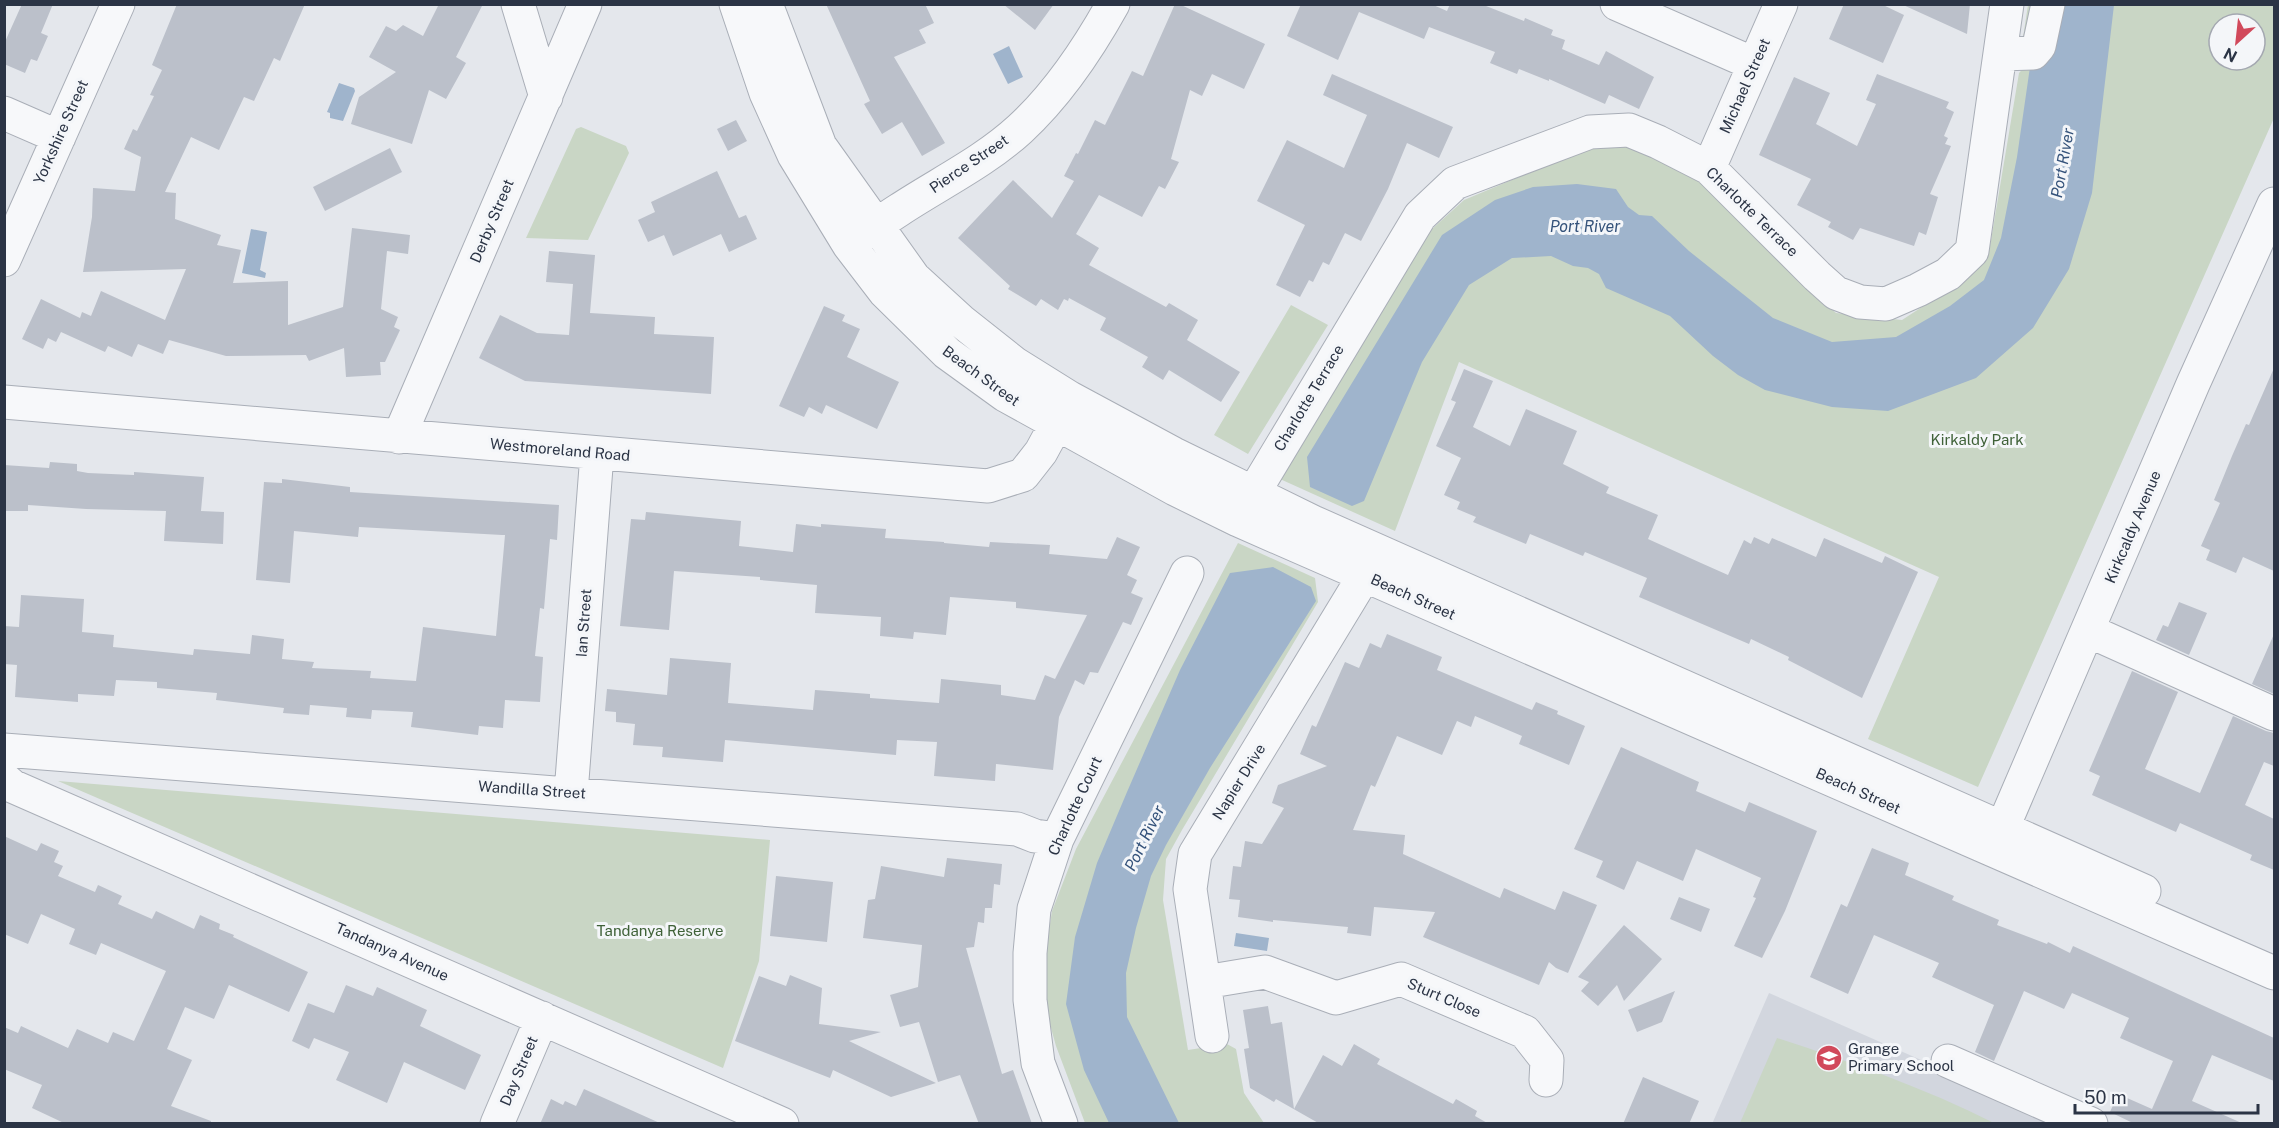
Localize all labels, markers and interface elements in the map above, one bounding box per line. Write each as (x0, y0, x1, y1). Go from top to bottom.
north arrow (2207, 12, 2267, 72)
street label: Michael Street (1716, 35, 1773, 136)
text: N (2221, 44, 2240, 66)
street label: Yorkshire Street (30, 77, 91, 187)
water label: Port River (2047, 126, 2078, 200)
street label: Pierce Street (926, 131, 1012, 196)
street label: Charlotte Terrace (1703, 164, 1802, 260)
street label: Derby Street (466, 176, 517, 265)
water label: Port River (1550, 217, 1621, 236)
street label: Beach Street (940, 342, 1023, 409)
street label: Charlotte Terrace (1270, 342, 1347, 454)
park label: Kirkaldy Park (1930, 431, 2024, 448)
street label: Westmoreland Road (489, 435, 631, 464)
street label: Kirkcaldy Avenue (2101, 468, 2164, 586)
street label: Beach Street (1368, 570, 1458, 623)
street label: Ian Street (573, 588, 594, 658)
street label: Napier Drive (1209, 741, 1269, 823)
street label: Charlotte Court (1044, 753, 1105, 858)
street label: Beach Street (1813, 764, 1903, 817)
street label: Wandilla Street (478, 777, 587, 802)
water label: Port River (1120, 801, 1169, 874)
street label: Tandanya Avenue (333, 919, 451, 984)
park label: Tandanya Reserve (597, 922, 723, 939)
street label: Sturt Close (1405, 974, 1484, 1021)
street label: Day Street (496, 1033, 541, 1108)
place label: Grange Primary School (1848, 1040, 1954, 1074)
school or university icon: Grange Primary School (1814, 1043, 1844, 1073)
scale bar (2075, 1077, 2258, 1115)
text: 50 m (2084, 1087, 2127, 1108)

